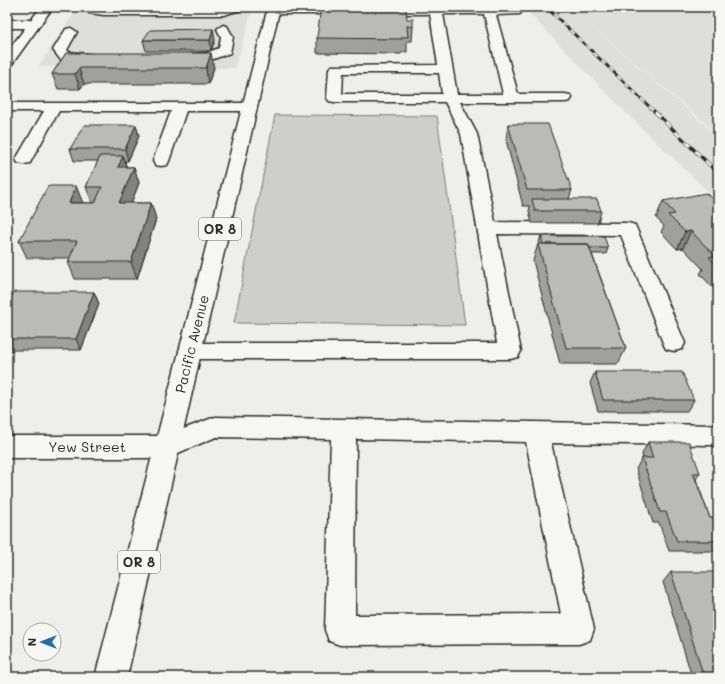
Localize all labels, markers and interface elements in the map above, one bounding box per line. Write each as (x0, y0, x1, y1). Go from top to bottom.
road number: OR 8 (199, 218, 241, 240)
street label: Pacific Avenue (170, 293, 213, 395)
street label: Yew Street (48, 437, 126, 456)
road number: OR 8 (118, 551, 160, 573)
north arrow (22, 622, 62, 662)
text: N (24, 638, 39, 646)

